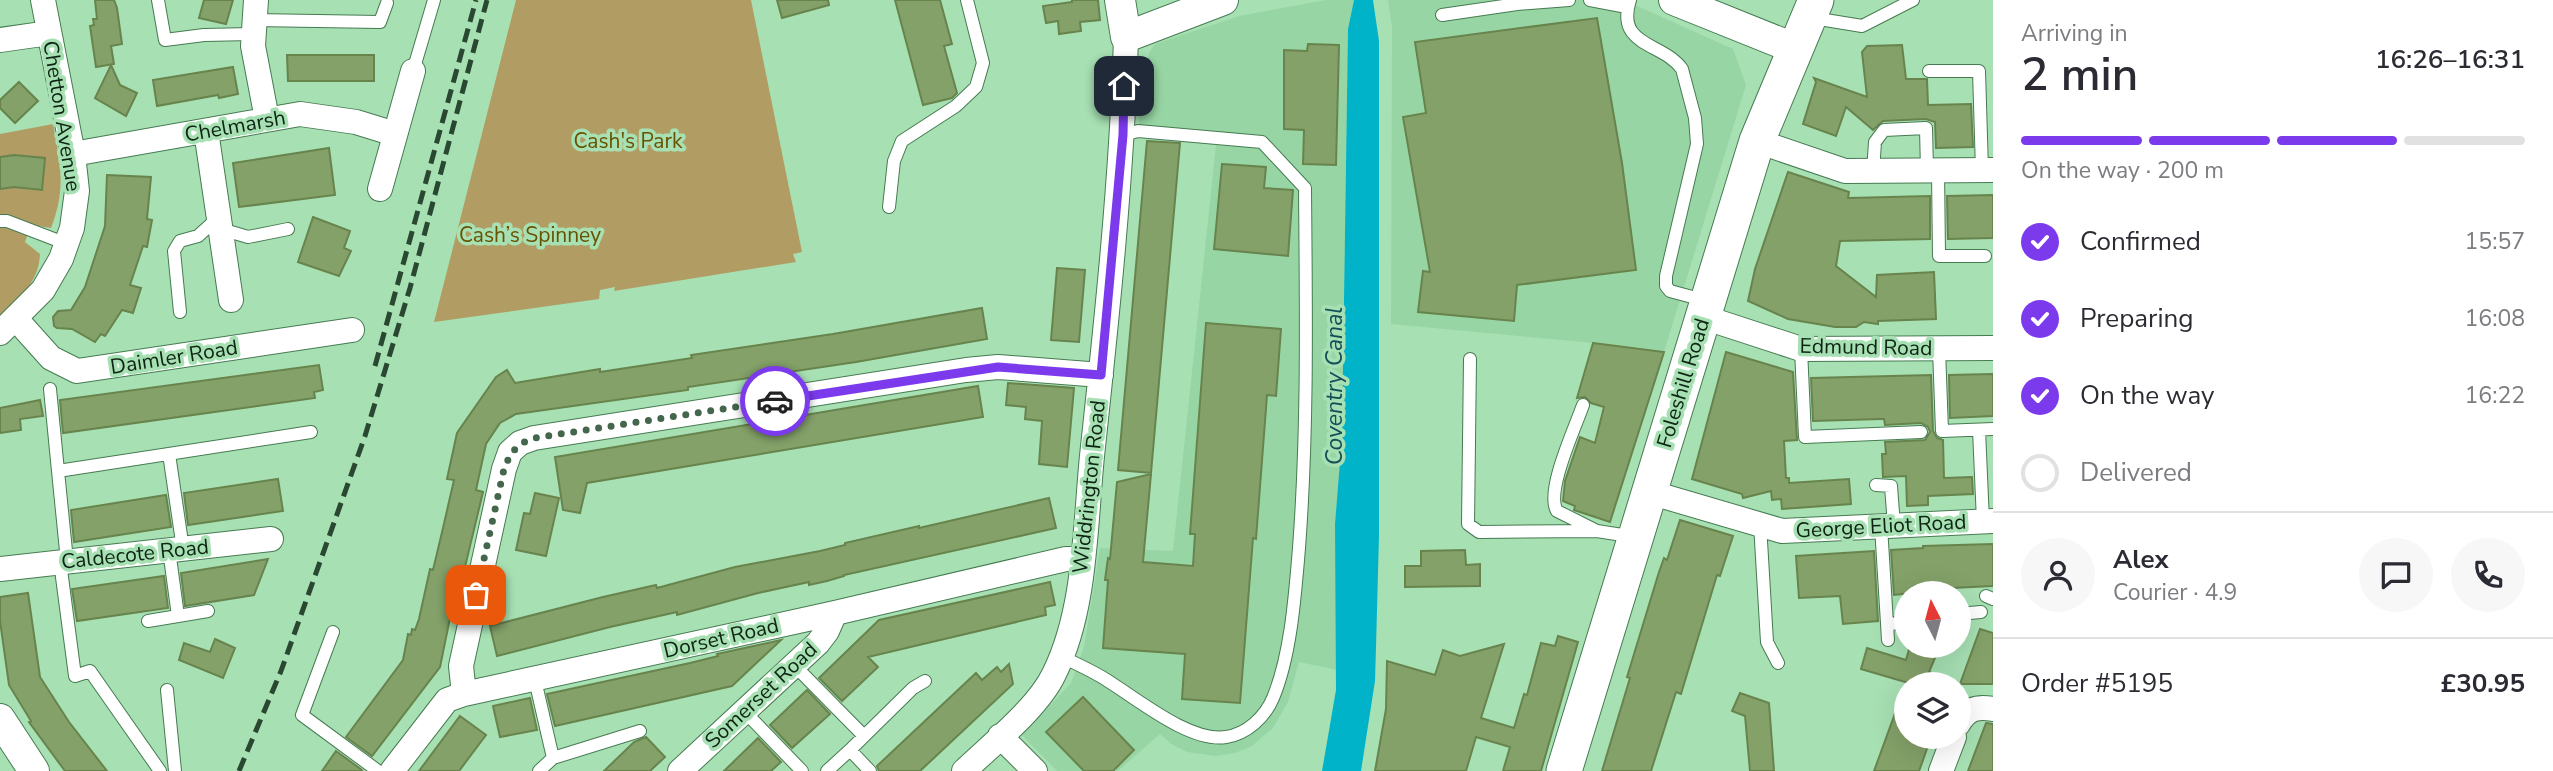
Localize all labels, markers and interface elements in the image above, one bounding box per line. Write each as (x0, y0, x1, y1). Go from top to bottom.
text: Arriving in (2021, 18, 2128, 49)
street label: Chetton Avenue (36, 39, 88, 193)
text: 16:26–16:31 (2375, 42, 2525, 77)
text: 2 min (2021, 43, 2138, 106)
pin (1094, 56, 1154, 116)
icon: home (1105, 67, 1143, 105)
street label: Chelmarsh (182, 103, 288, 149)
park label: Cash's Park (573, 127, 683, 155)
text: On the way · 200 m (2021, 155, 2224, 186)
park label: Cash’s Spinney (459, 221, 601, 249)
icon: check (2021, 223, 2059, 261)
text: Confirmed (2080, 224, 2201, 259)
text: 15:57 (2465, 226, 2525, 257)
icon: check (2021, 300, 2059, 338)
text: Preparing (2080, 301, 2193, 336)
text: 16:08 (2465, 303, 2525, 334)
water label: Coventry Canal (1319, 307, 1350, 465)
street label: Foleshill Road (1650, 315, 1716, 451)
street label: Edmund Road (1799, 332, 1933, 362)
street label: Daimler Road (108, 333, 240, 381)
courier (740, 366, 810, 436)
icon: check (2021, 377, 2059, 415)
text: On the way (2080, 378, 2214, 413)
text: 16:22 (2465, 380, 2525, 411)
icon: car (756, 382, 794, 420)
street label: Widdrington Road (1066, 399, 1112, 575)
text: Delivered (2080, 455, 2192, 490)
street label: George Eliot Road (1795, 508, 1967, 544)
street label: Caldecote Road (60, 532, 210, 576)
button: person (2021, 538, 2095, 612)
button: chat (2359, 538, 2433, 612)
button: phone (2451, 538, 2525, 612)
text: Alex (2113, 542, 2169, 577)
pin (446, 565, 506, 625)
icon: bag (457, 576, 495, 614)
text: Courier · 4.9 (2113, 577, 2237, 608)
north arrow (1894, 581, 1970, 658)
map controls (1894, 581, 1971, 749)
street label: Dorset Road (661, 611, 781, 665)
street label: Somerset Road (699, 636, 823, 754)
text: Order #5195 (2021, 666, 2173, 701)
text: £30.95 (2441, 666, 2525, 701)
button: layers (1894, 672, 1971, 749)

